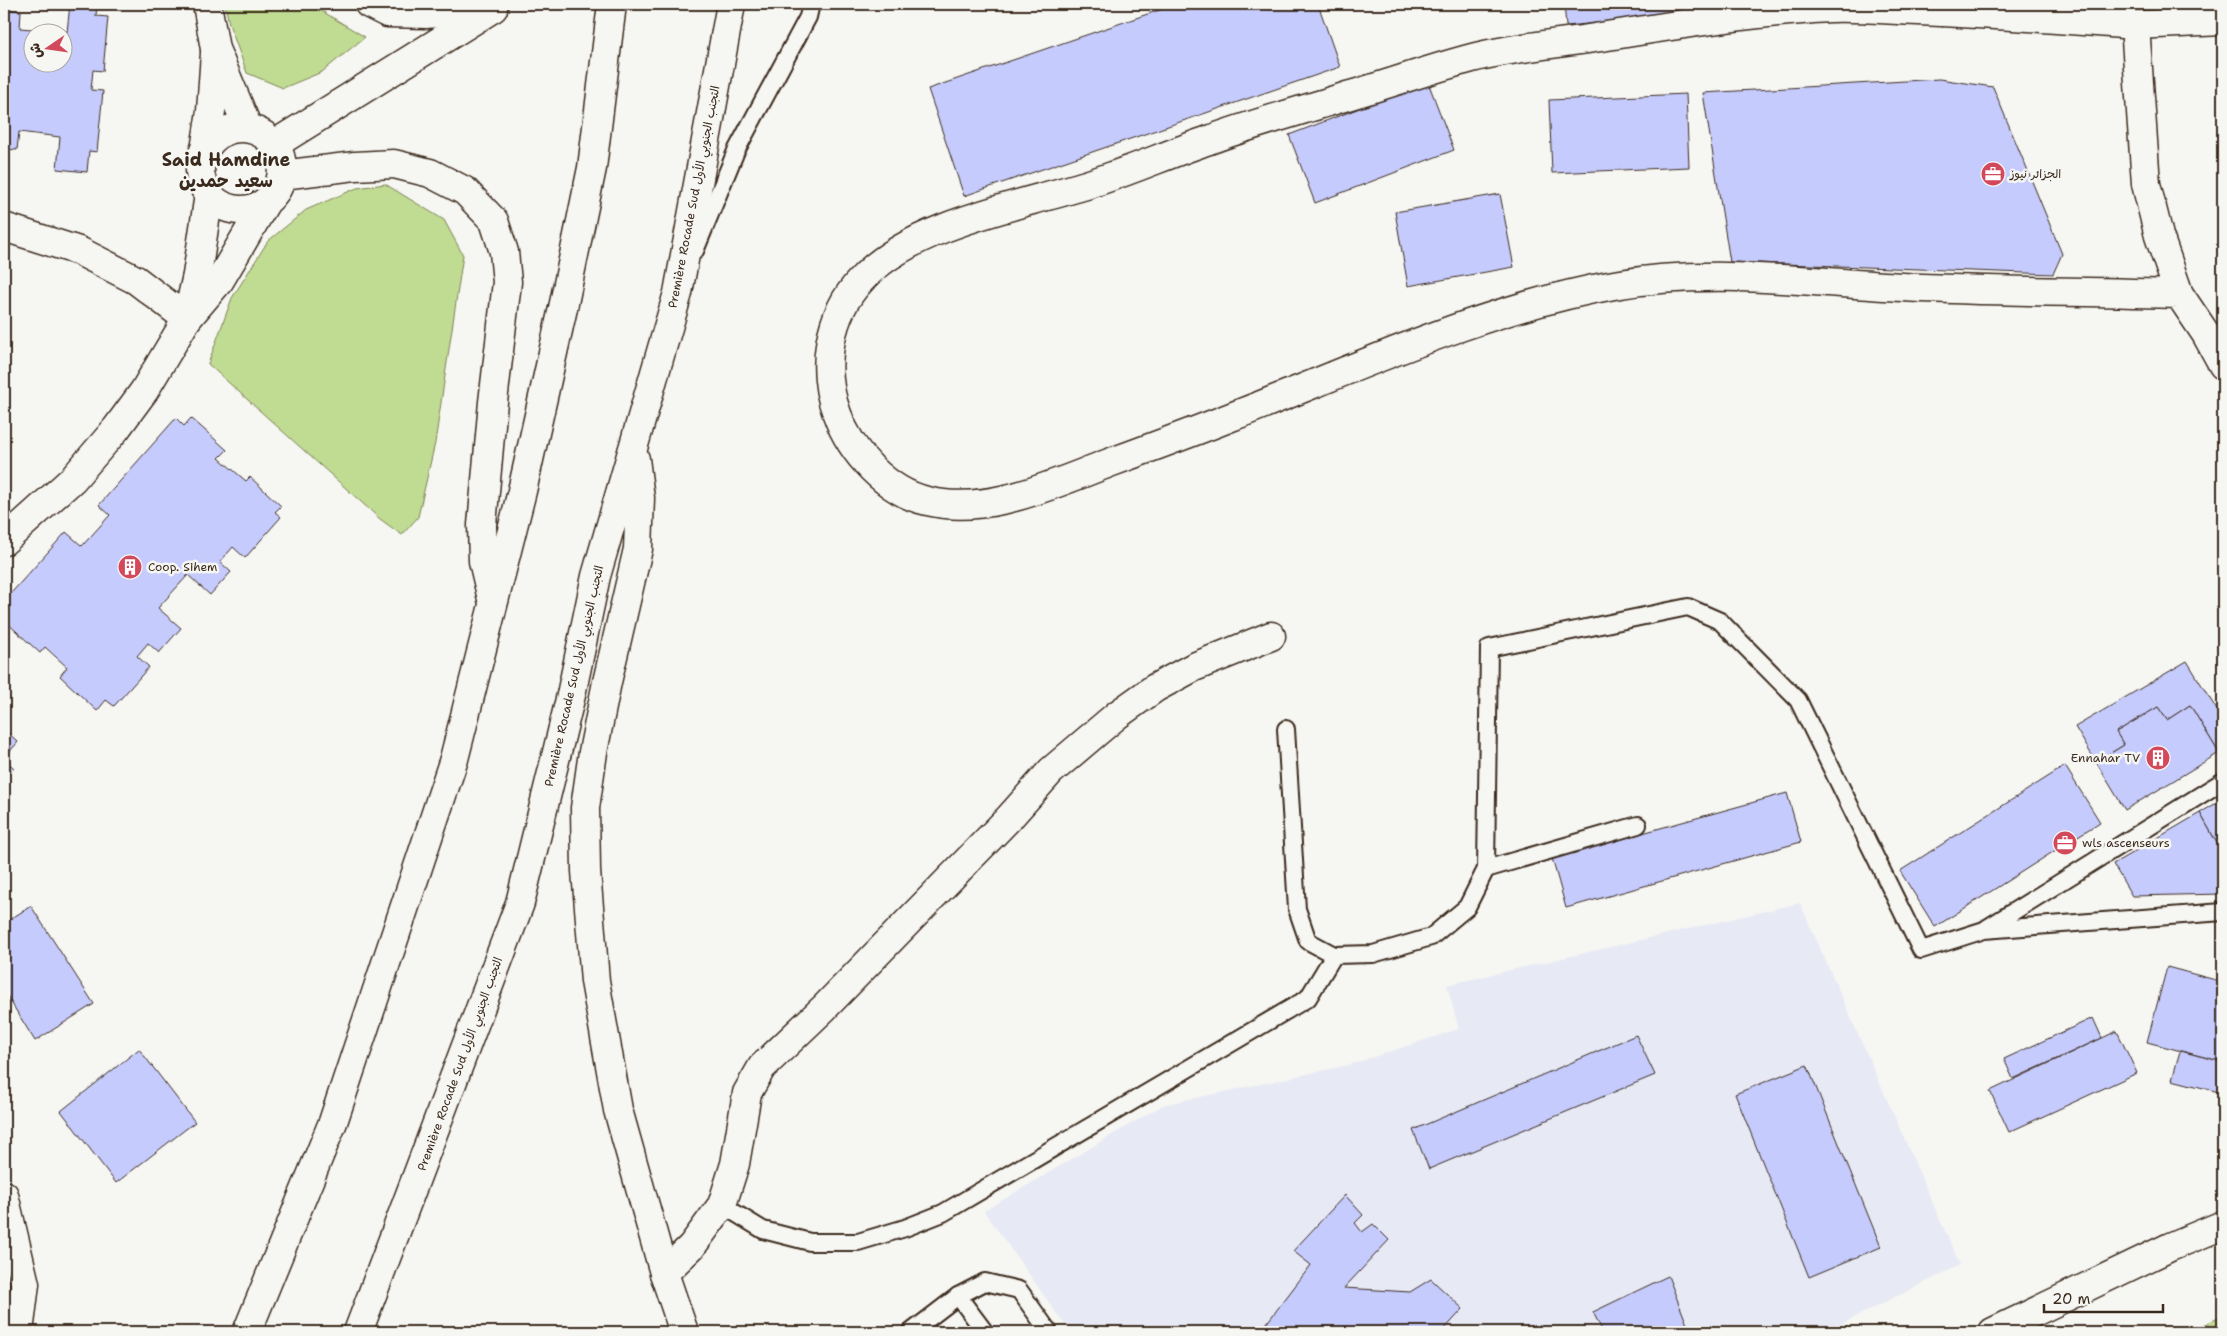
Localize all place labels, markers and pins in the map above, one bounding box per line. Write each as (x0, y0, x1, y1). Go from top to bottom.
office icon: الجزائر نيوز (1980, 161, 2006, 187)
place label: الجزائر نيوز (2009, 166, 2061, 182)
building icon: Coop. Sihem (117, 554, 143, 580)
place label: Coop. Sihem (148, 559, 217, 575)
building icon: Ennahar TV (2145, 745, 2171, 771)
place label: Ennahar TV (2071, 750, 2140, 766)
office icon: wls ascenseurs (2052, 830, 2078, 856)
place label: wls ascenseurs (2082, 835, 2170, 851)

